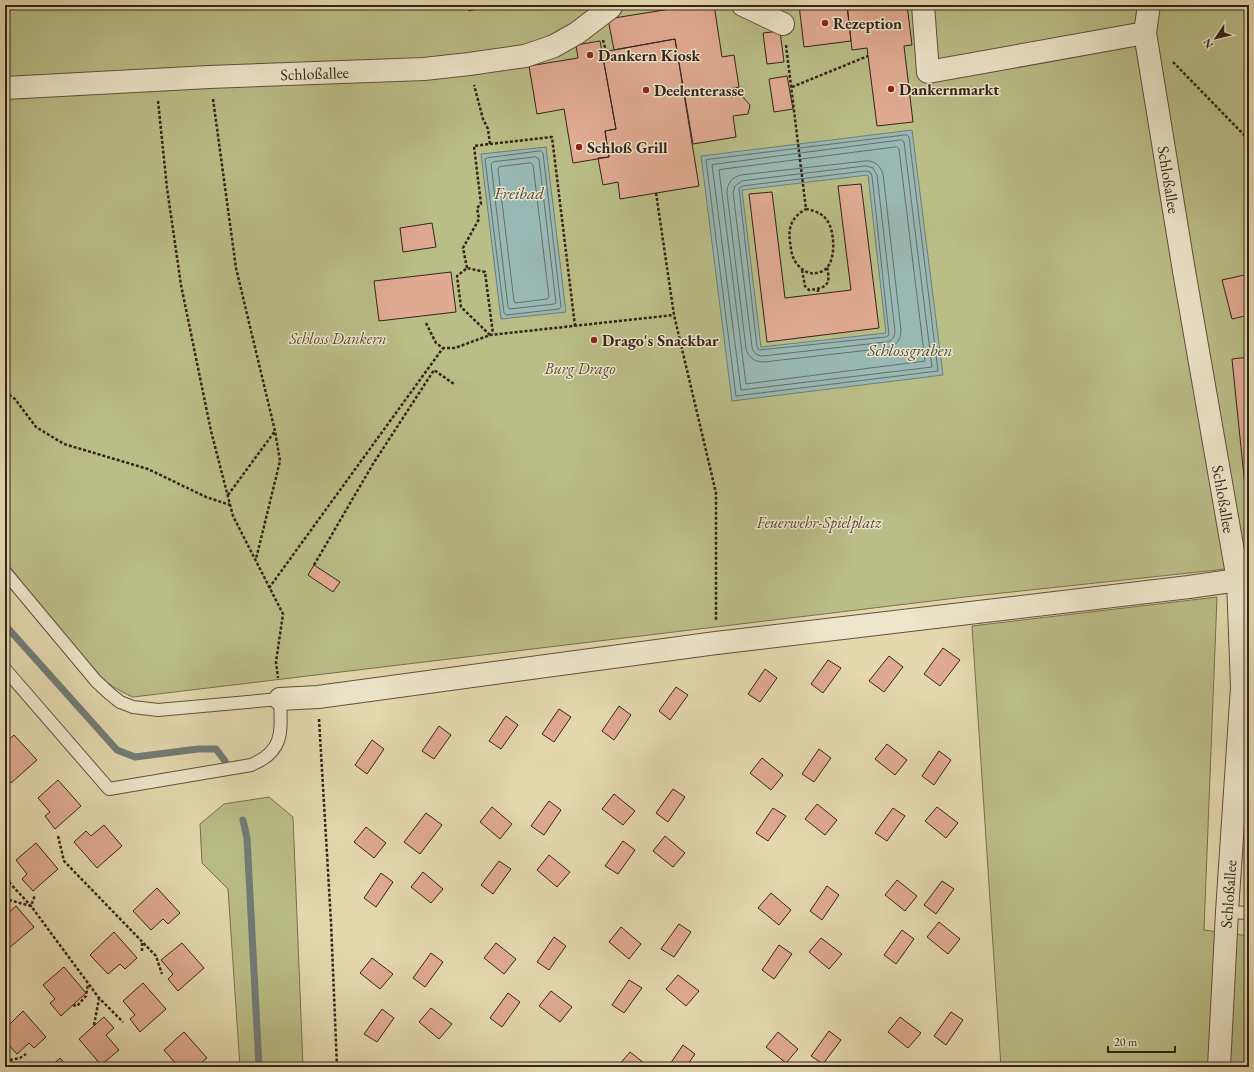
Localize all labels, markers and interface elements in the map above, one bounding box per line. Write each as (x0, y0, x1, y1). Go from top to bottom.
place label: Rezeption (833, 13, 902, 34)
marker: Rezeption (820, 18, 830, 28)
north arrow (1196, 18, 1236, 58)
text: N (1199, 36, 1216, 51)
place label: Dankern Kiosk (598, 45, 701, 66)
marker: Dankern Kiosk (585, 50, 595, 60)
street label: Schloßallee (280, 62, 349, 85)
place label: Dankernmarkt (899, 79, 999, 100)
place label: Deelenterasse (654, 80, 744, 101)
marker: Dankernmarkt (886, 84, 896, 94)
marker: Deelenterasse (641, 85, 651, 95)
place label: Schloß Grill (587, 137, 668, 158)
marker: Schloß Grill (574, 142, 584, 152)
street label: Schloßallee (1153, 144, 1184, 215)
water label: Freibad (493, 182, 544, 204)
park label: Schloss Dankern (288, 328, 387, 349)
place label: Drago's Snackbar (602, 330, 719, 351)
marker: Drago's Snackbar (589, 335, 599, 345)
water label: Schlossgraben (867, 339, 952, 361)
park label: Burg Drago (544, 358, 616, 379)
street label: Schloßallee (1207, 464, 1240, 535)
park label: Feuerwehr-Spielplatz (756, 512, 882, 533)
street label: Schloßallee (1216, 859, 1241, 929)
scale bar (1108, 1028, 1175, 1054)
text: 20 m (1114, 1034, 1138, 1050)

